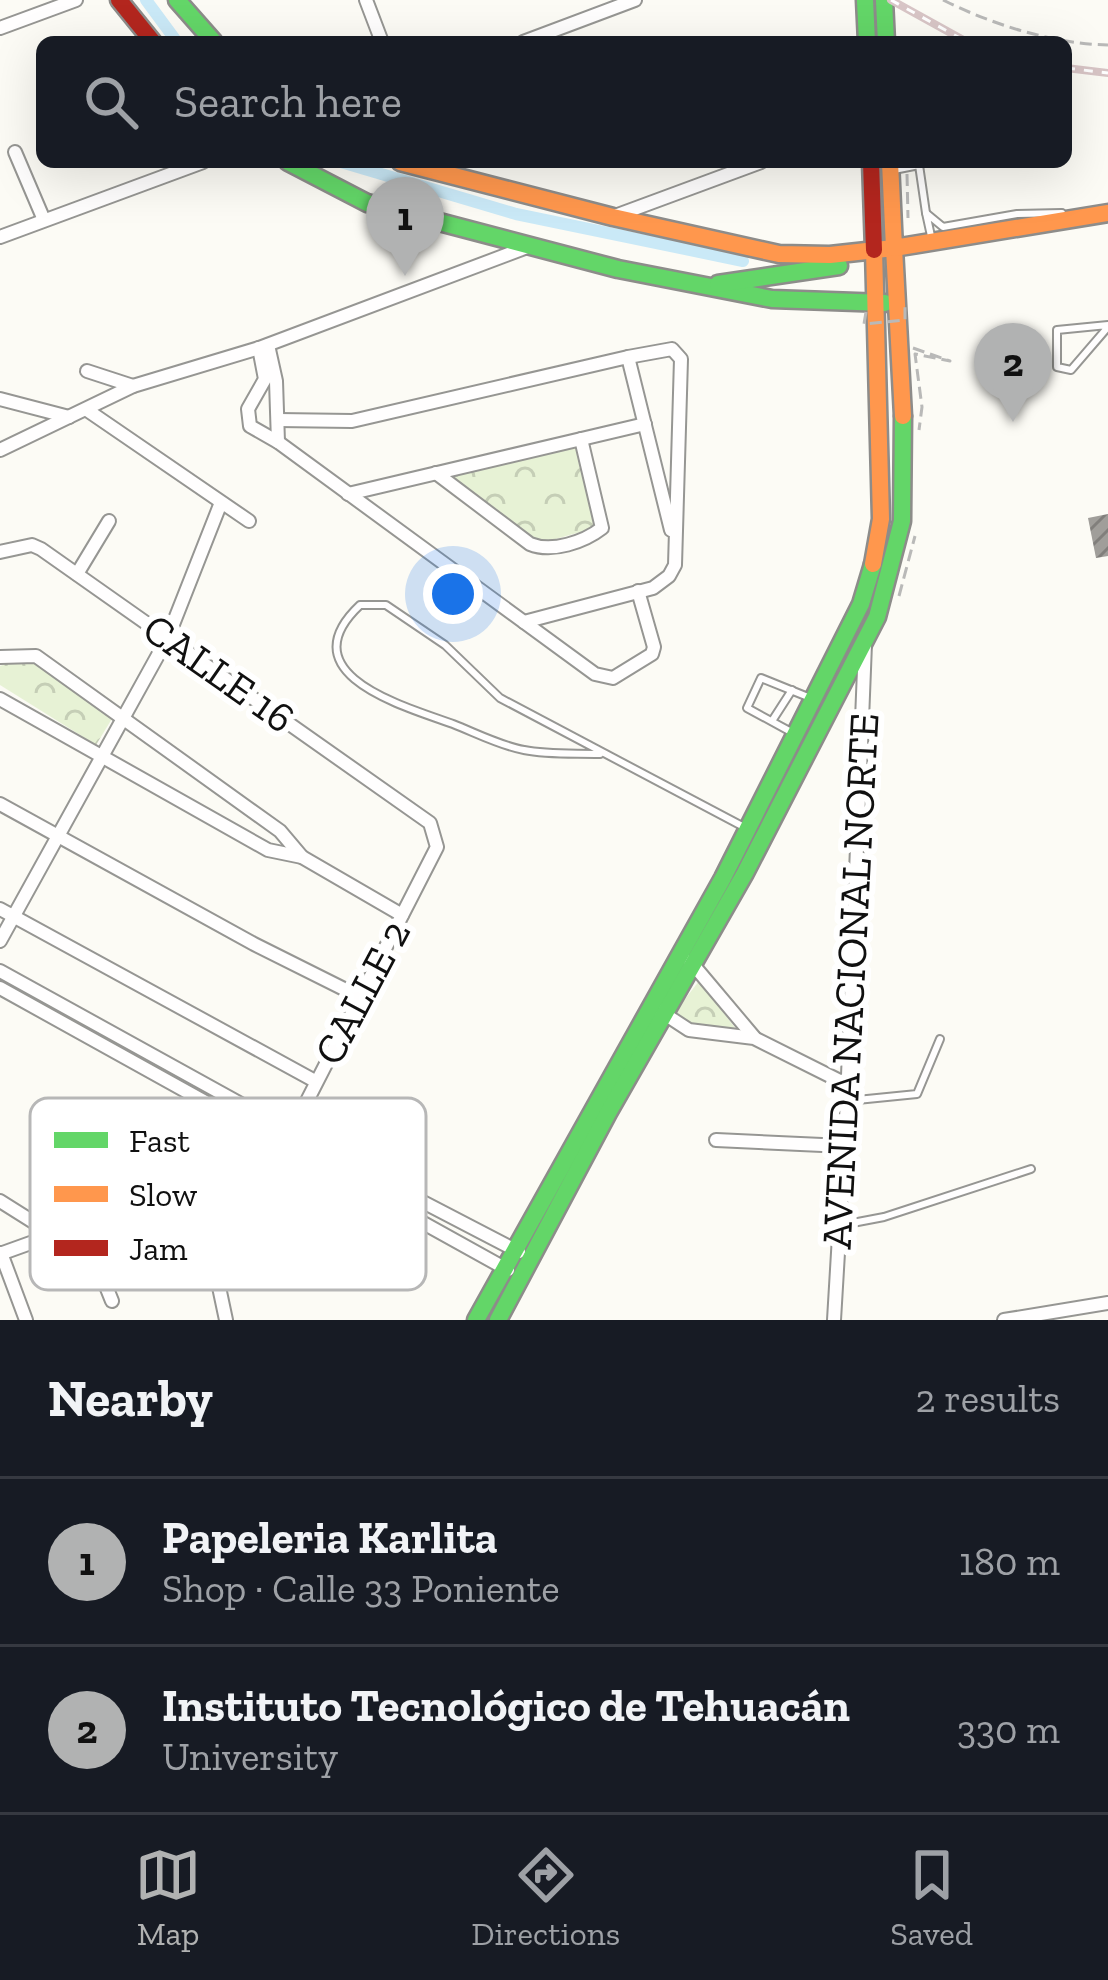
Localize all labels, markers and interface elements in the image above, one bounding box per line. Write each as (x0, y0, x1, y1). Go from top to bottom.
search box (36, 36, 1072, 168)
icon: search (78, 69, 144, 135)
text: Search here (174, 75, 402, 129)
pin: 1 (366, 177, 444, 276)
pin: 2 (974, 323, 1052, 422)
your location (423, 564, 483, 624)
street label: CALLE 16 (134, 603, 304, 743)
street label: AVENIDA NACIONAL NORTE (810, 712, 890, 1250)
street label: CALLE 2 (303, 911, 421, 1073)
legend (30, 1098, 426, 1290)
text: Fast (129, 1121, 190, 1160)
text: Slow (129, 1175, 197, 1214)
text: Jam (129, 1229, 188, 1268)
text: Nearby (48, 1368, 213, 1429)
text: 2 results (915, 1375, 1060, 1422)
text: Papeleria Karlita (162, 1511, 497, 1565)
text: 1 (79, 1538, 95, 1585)
text: 180 m (959, 1538, 1060, 1585)
text: Shop · Calle 33 Poniente (162, 1565, 560, 1612)
text: Instituto Tecnológico de Tehuacán (162, 1679, 850, 1733)
text: 2 (77, 1706, 97, 1753)
text: 330 m (957, 1706, 1060, 1753)
text: University (162, 1733, 338, 1780)
tab: Map (135, 1842, 201, 1953)
tab: Directions (471, 1842, 620, 1953)
tab: Saved (890, 1842, 973, 1953)

